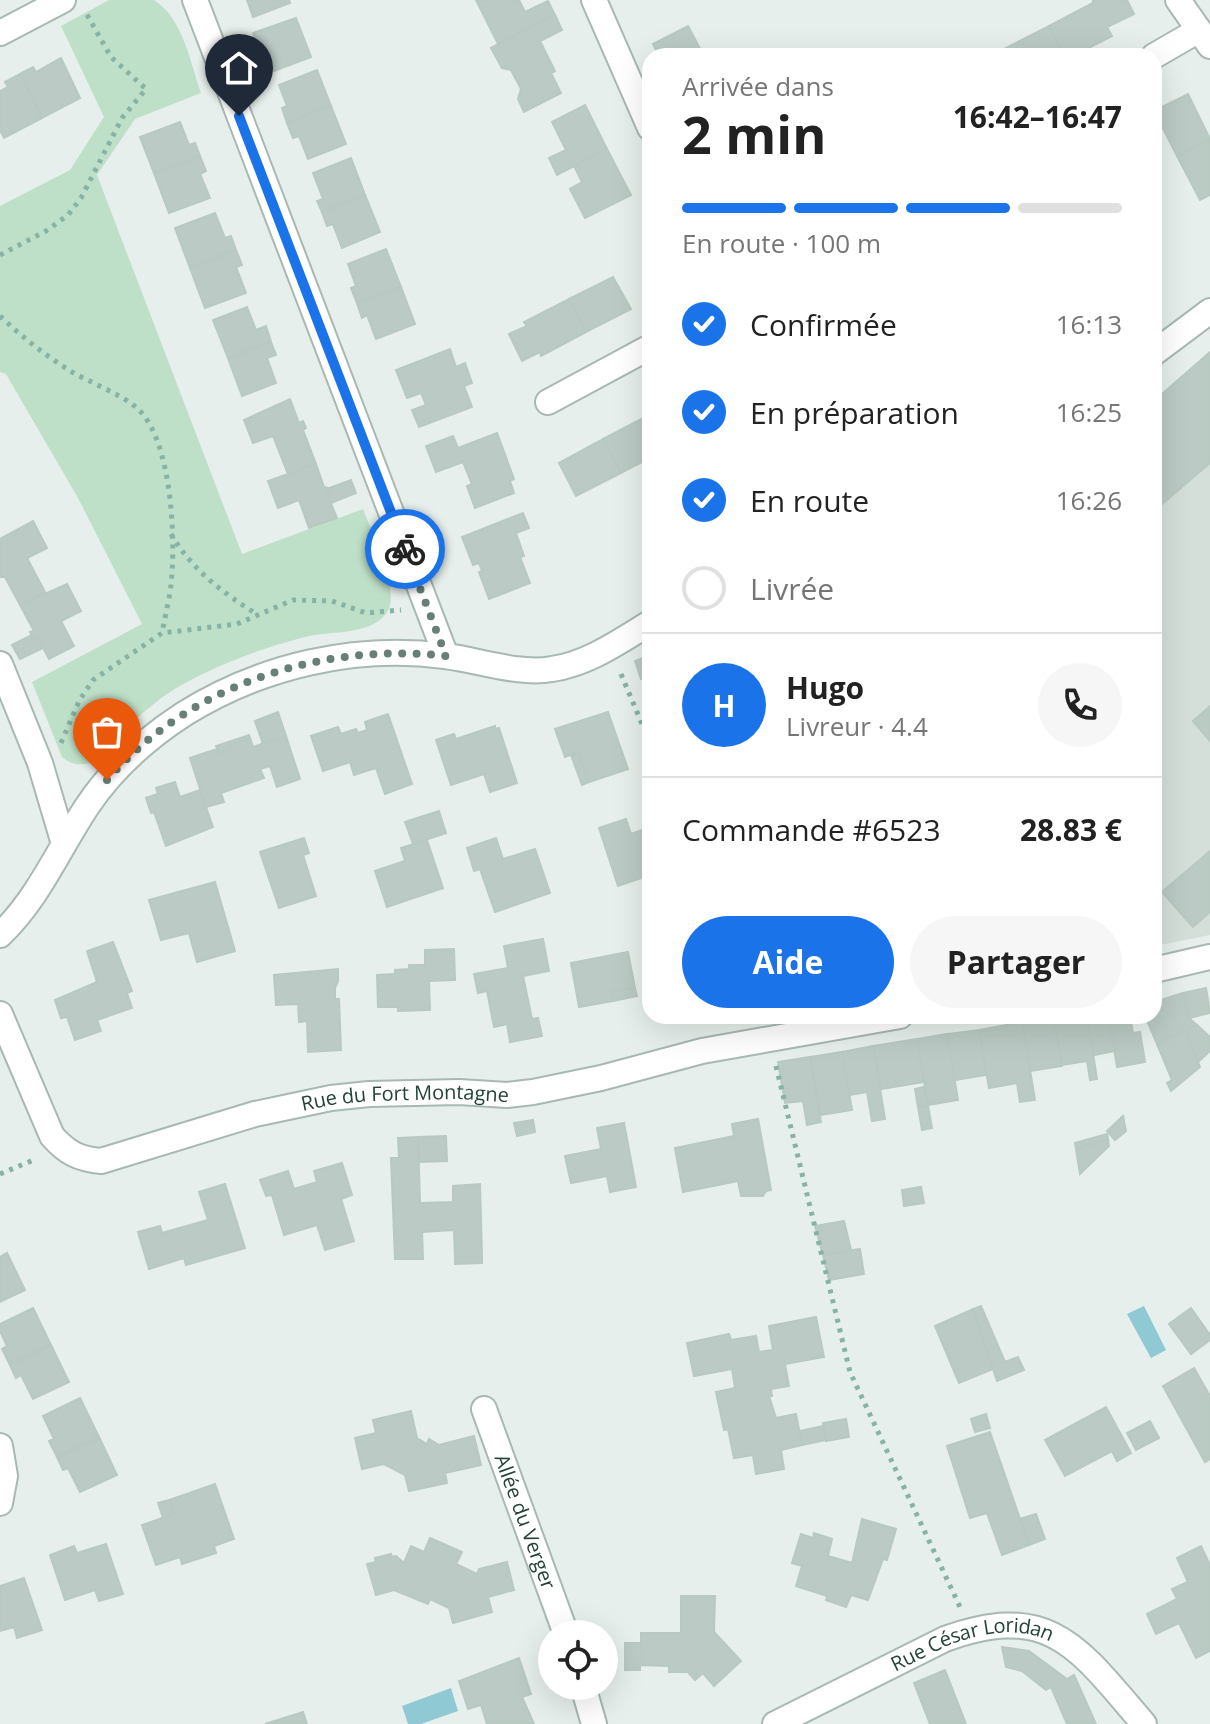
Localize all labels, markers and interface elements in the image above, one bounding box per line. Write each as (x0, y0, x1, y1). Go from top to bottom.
pin (205, 34, 273, 116)
icon: home (217, 46, 261, 90)
text: Arrivée dans (682, 68, 834, 104)
text: 16:42–16:47 (953, 96, 1122, 137)
text: 2 min (682, 98, 826, 169)
text: En route · 100 m (682, 225, 881, 261)
icon: check (682, 302, 726, 346)
text: Confirmée (750, 304, 897, 345)
text: 16:13 (1056, 306, 1122, 342)
icon: check (682, 390, 726, 434)
text: En préparation (750, 392, 959, 433)
text: 16:25 (1056, 394, 1122, 430)
icon: check (682, 478, 726, 522)
text: En route (750, 480, 869, 521)
text: 16:26 (1056, 482, 1122, 518)
courier (365, 509, 445, 589)
icon: bike (383, 527, 427, 571)
text: Livrée (750, 568, 834, 609)
button: phone (1038, 663, 1122, 747)
text: Hugo (786, 667, 864, 708)
text: H (713, 685, 735, 726)
pin (73, 698, 141, 780)
text: Livreur · 4.4 (786, 708, 928, 744)
icon: bag (85, 710, 129, 754)
text: Commande #6523 (682, 809, 941, 850)
text: 28.83 € (1020, 809, 1122, 850)
button: Aide (682, 916, 894, 1008)
button: Partager (910, 916, 1122, 1008)
street label: Rue du Fort Montagne (298, 1078, 510, 1117)
street label: Allée du Verger (489, 1450, 563, 1593)
street label: Rue César Loridan (886, 1611, 1058, 1677)
map controls (538, 1620, 618, 1700)
button: locate (538, 1620, 618, 1700)

